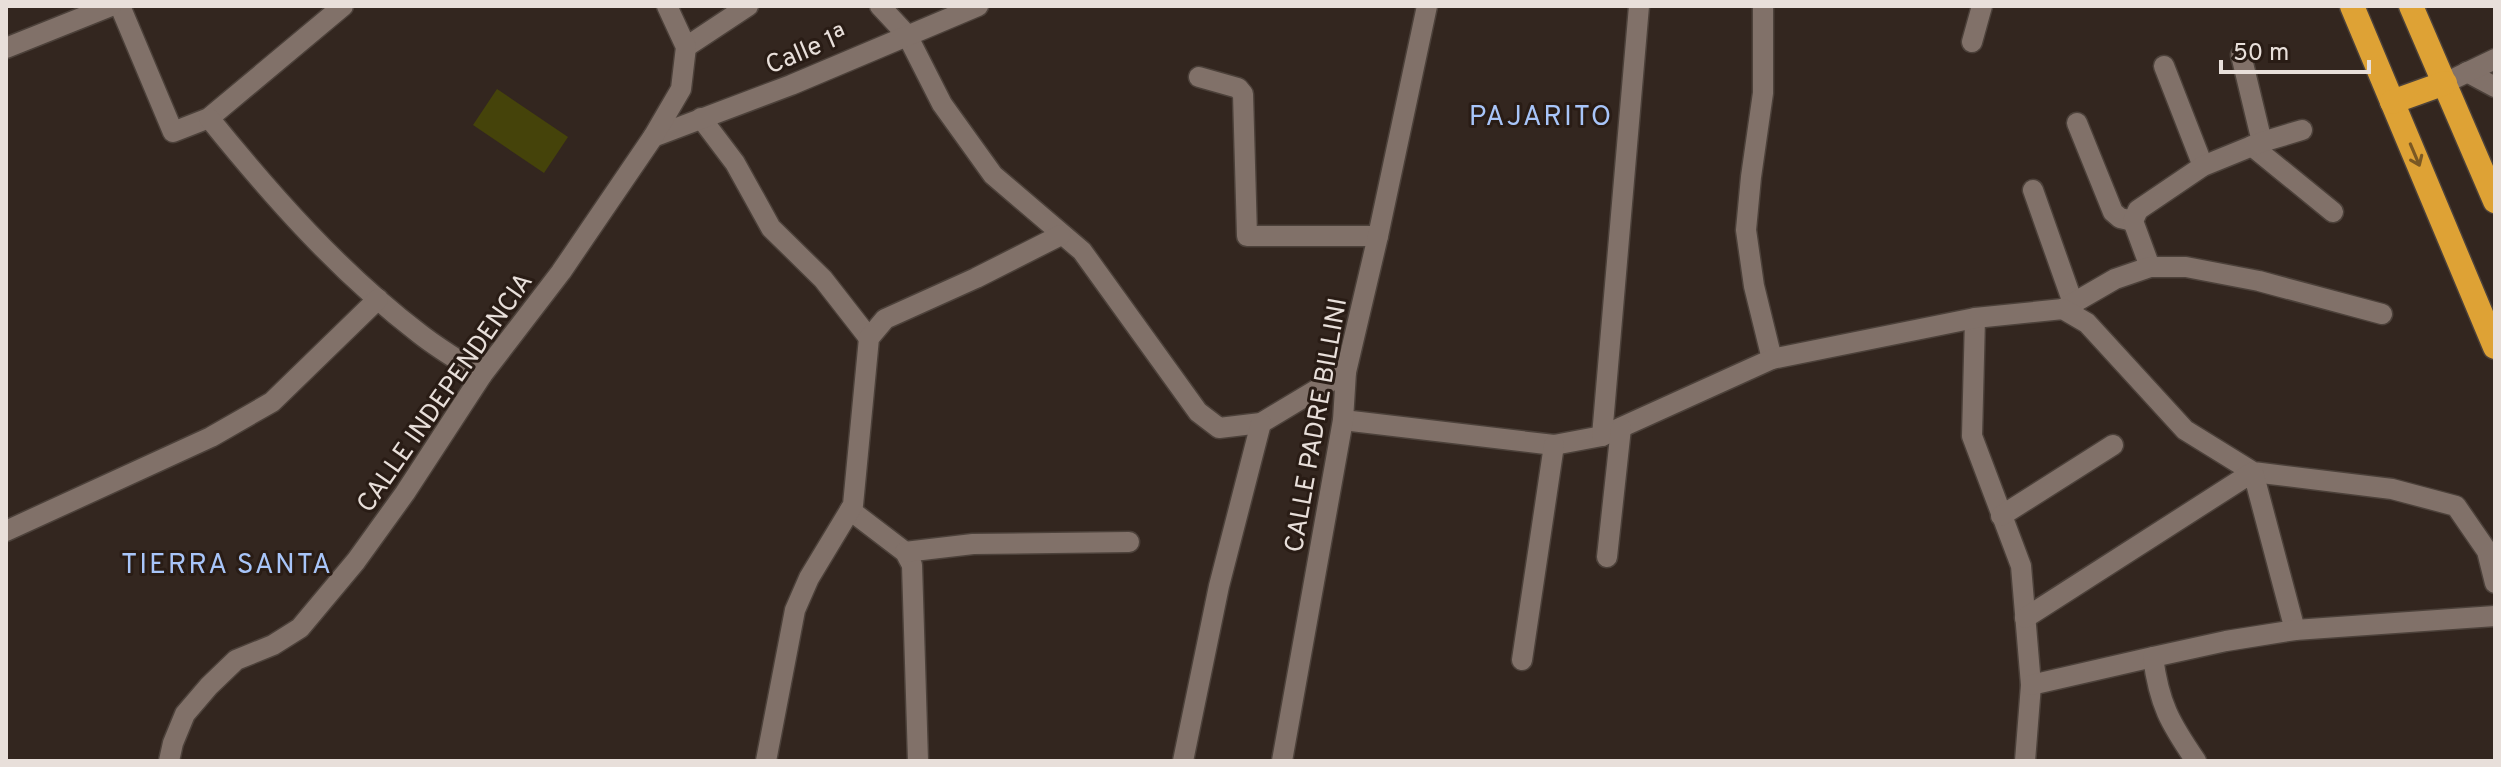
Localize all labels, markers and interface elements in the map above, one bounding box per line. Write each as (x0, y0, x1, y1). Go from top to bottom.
street label: Calle 1ª (761, 19, 853, 83)
scale bar (2221, 24, 2369, 74)
text: 50 m (2233, 39, 2289, 69)
district label: PAJARITO (1469, 100, 1613, 136)
one-way arrow (2408, 142, 2423, 167)
street label: CALLE INDEPENDENCIA (351, 267, 541, 520)
street label: CALLE PADRE BILLINI (1279, 296, 1356, 555)
district label: TIERRA SANTA (121, 548, 333, 584)

